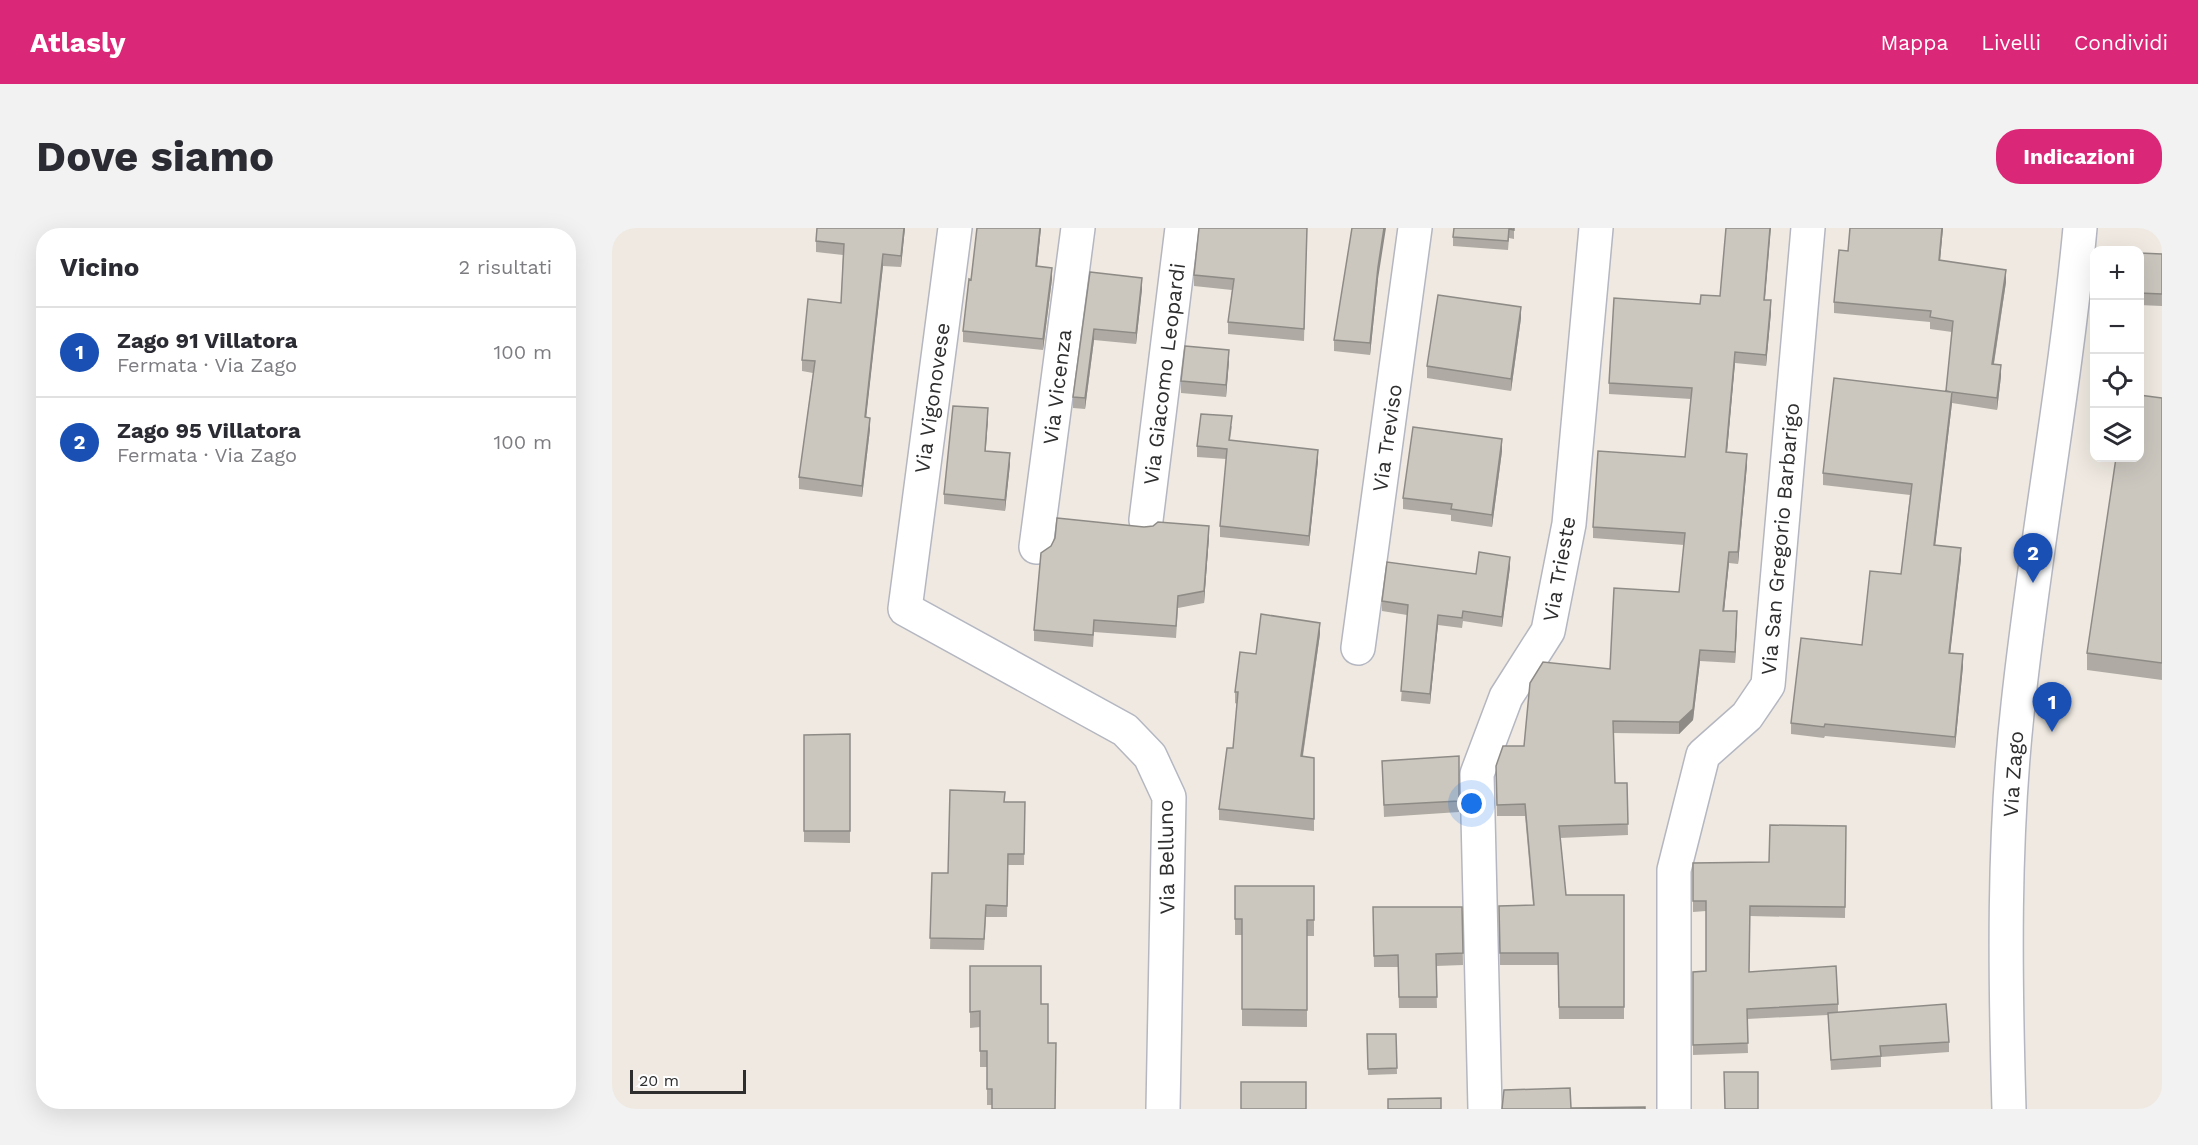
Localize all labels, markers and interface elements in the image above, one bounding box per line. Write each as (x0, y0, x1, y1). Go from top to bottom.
text: Atlasly (30, 26, 125, 59)
text: Mappa (1880, 30, 1948, 55)
text: Livelli (1981, 30, 2041, 55)
text: Condividi (2074, 30, 2168, 55)
button: Indicazioni (1996, 129, 2162, 184)
text: Dove siamo (36, 132, 274, 181)
map controls (2090, 246, 2144, 462)
button: + (2090, 246, 2144, 300)
text: Vicino (60, 252, 139, 282)
text: 2 risultati (458, 255, 552, 279)
street label: Via Giacomo Leopardi (1138, 262, 1190, 486)
button: − (2090, 300, 2144, 354)
street label: Via Vigonovese (909, 321, 955, 475)
text: Zago 91 Villatora (117, 328, 297, 353)
street label: Via Vicenza (1038, 328, 1077, 446)
text: 1 (75, 340, 84, 364)
text: 100 m (493, 340, 552, 364)
text: Fermata · Via Zago (117, 353, 297, 377)
button: locate (2090, 354, 2144, 408)
street label: Via Treviso (1367, 382, 1407, 494)
street label: Via San Gregorio Barbarigo (1756, 402, 1804, 676)
button: layers (2090, 408, 2144, 462)
text: Zago 95 Villatora (117, 418, 301, 443)
text: 2 (74, 430, 85, 454)
text: 100 m (493, 430, 552, 454)
text: Fermata · Via Zago (117, 443, 297, 467)
street label: Via Trieste (1537, 514, 1581, 624)
pin: 2 (2014, 534, 2052, 583)
pin: 1 (2032, 682, 2072, 732)
street label: Via Zago (1998, 730, 2028, 818)
your location (1457, 789, 1486, 818)
street label: Via Belluno (1152, 799, 1180, 915)
scale bar (630, 1067, 746, 1094)
text: 20 m (639, 1071, 679, 1090)

